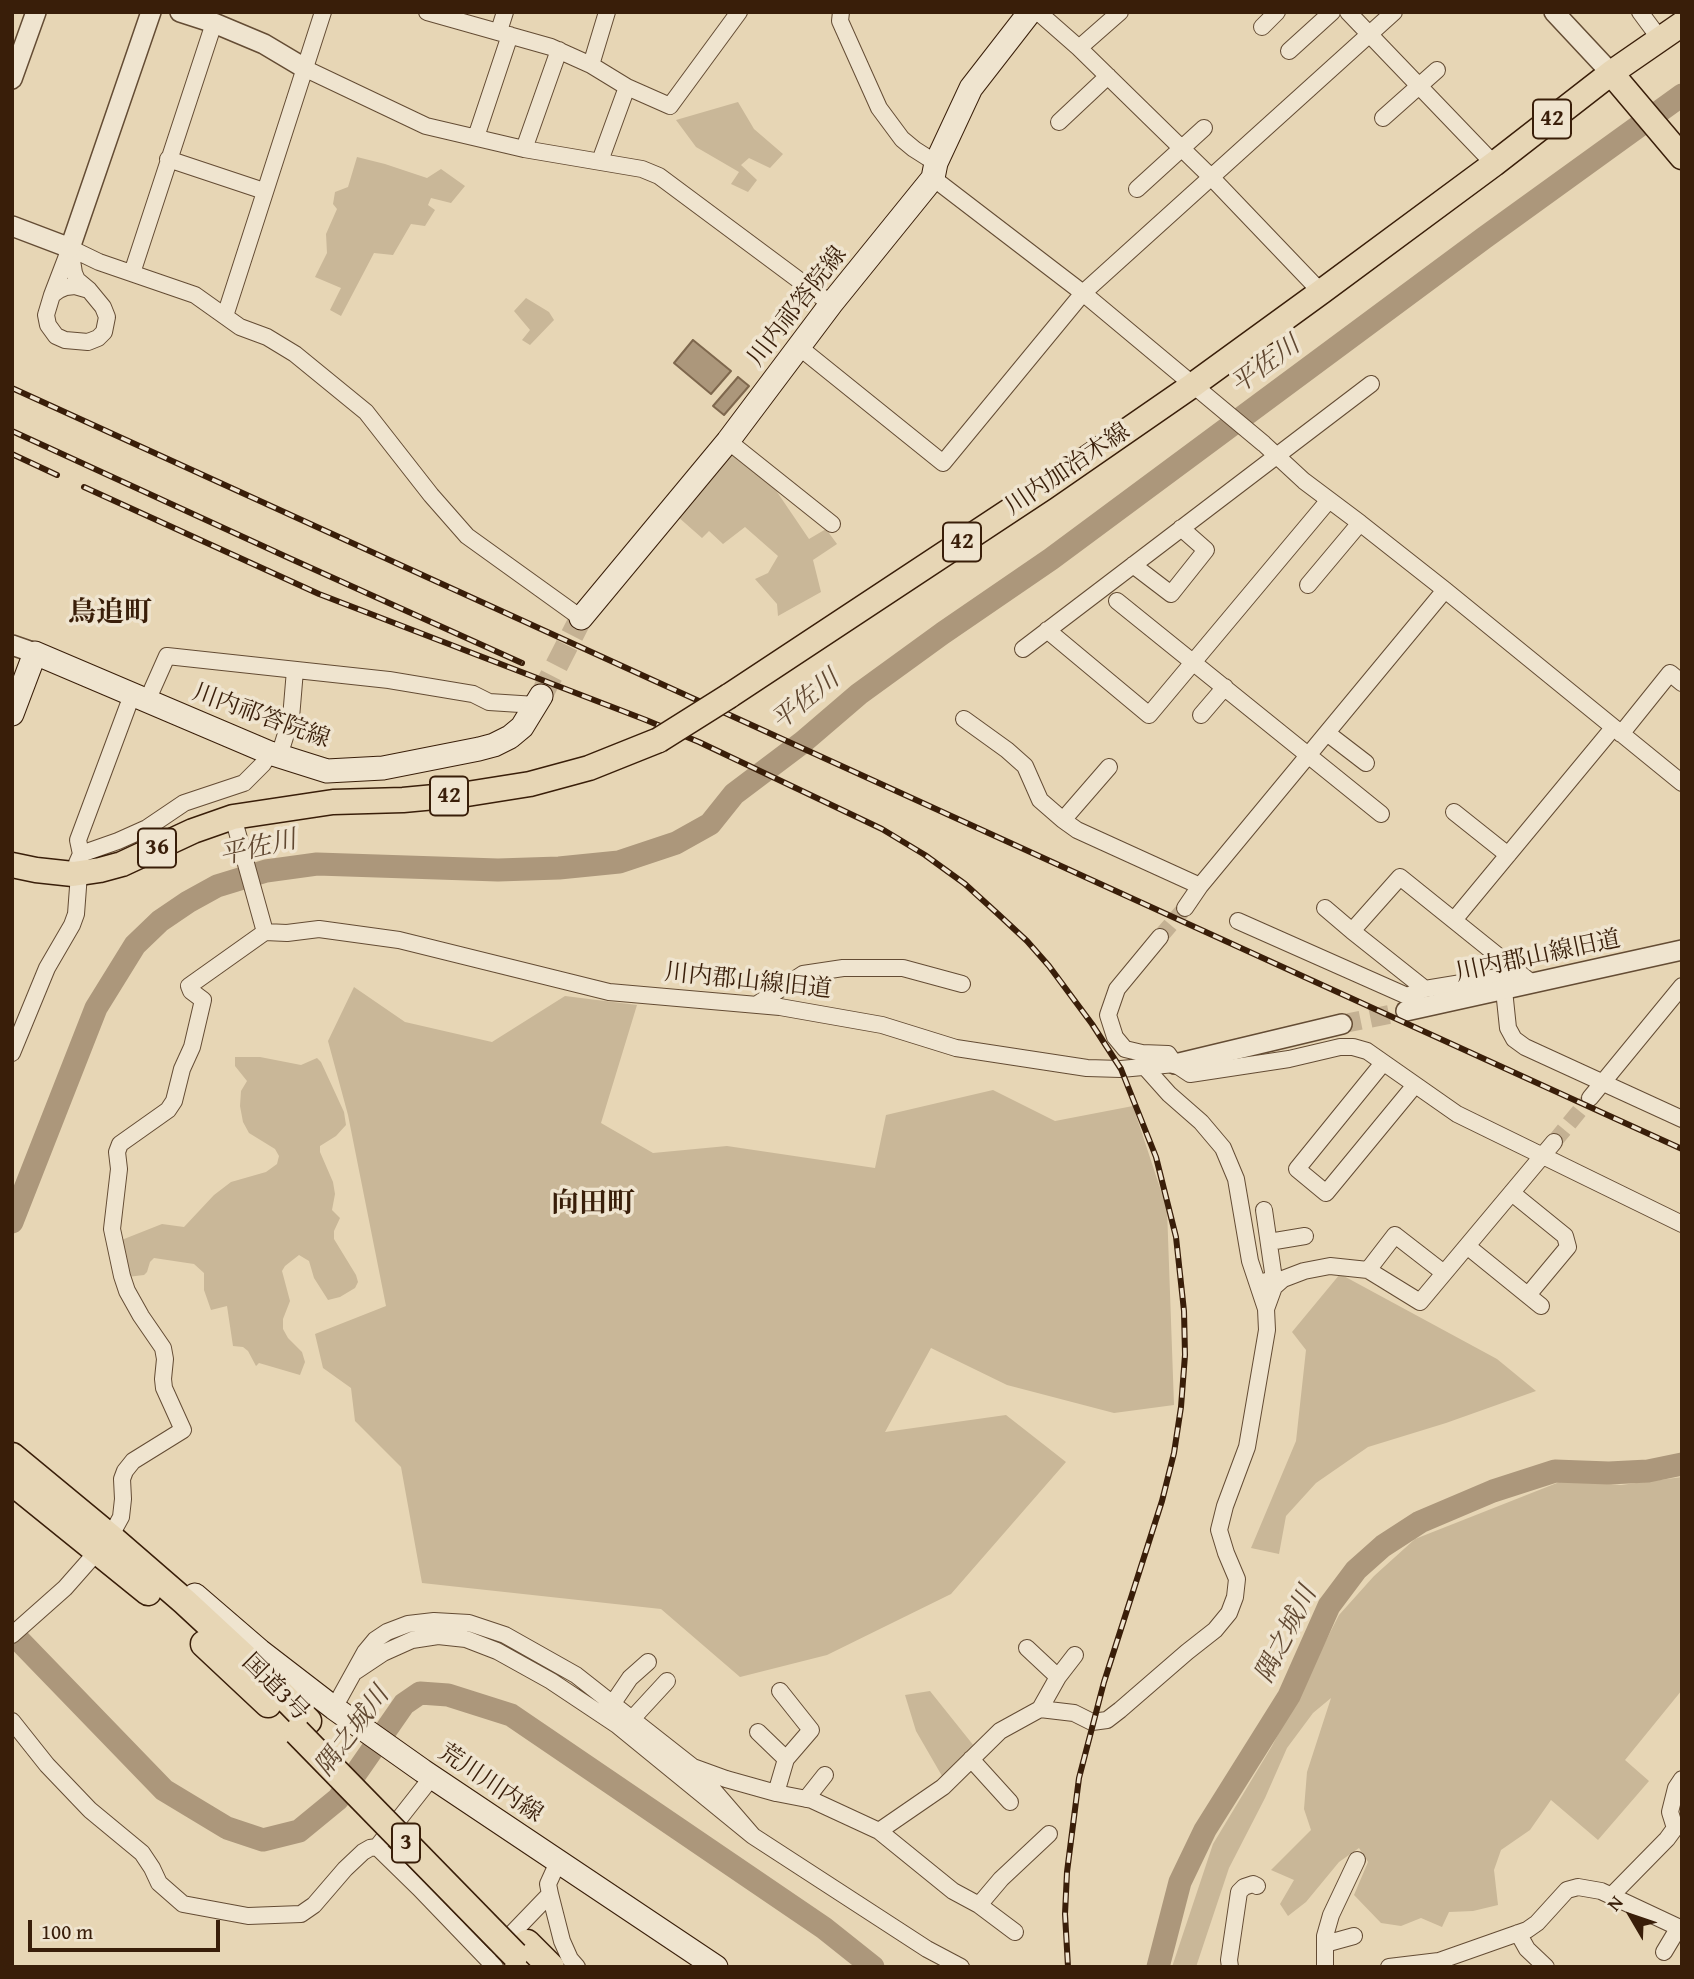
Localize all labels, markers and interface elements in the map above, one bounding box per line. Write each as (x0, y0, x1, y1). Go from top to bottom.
road number: 42 (1533, 100, 1571, 138)
street label: 川内祁答院線 (742, 241, 854, 373)
water label: 平佐川 (1225, 330, 1307, 402)
street label: 川内加治木線 (1000, 418, 1136, 522)
road number: 42 (943, 522, 981, 562)
district label: 鳥追町 (68, 597, 152, 631)
water label: 平佐川 (766, 664, 846, 738)
street label: 川内祁答院線 (188, 679, 334, 755)
road number: 42 (430, 776, 468, 816)
water label: 平佐川 (216, 825, 300, 873)
road number: 36 (138, 828, 176, 868)
street label: 川内郡山線旧道 (1453, 925, 1623, 989)
street label: 川内郡山線旧道 (663, 959, 833, 1005)
district label: 向田町 (551, 1188, 635, 1222)
water label: 隅之城川 (1249, 1582, 1325, 1688)
street label: 国道3号 (235, 1648, 315, 1728)
water label: 隅之城川 (309, 1681, 397, 1783)
street label: 荒川川内線 (432, 1739, 548, 1829)
road number: 3 (392, 1824, 420, 1862)
north arrow (1596, 1881, 1666, 1951)
text: N (1600, 1889, 1630, 1917)
scale bar (32, 1906, 224, 1950)
text: 100 m (41, 1916, 93, 1947)

